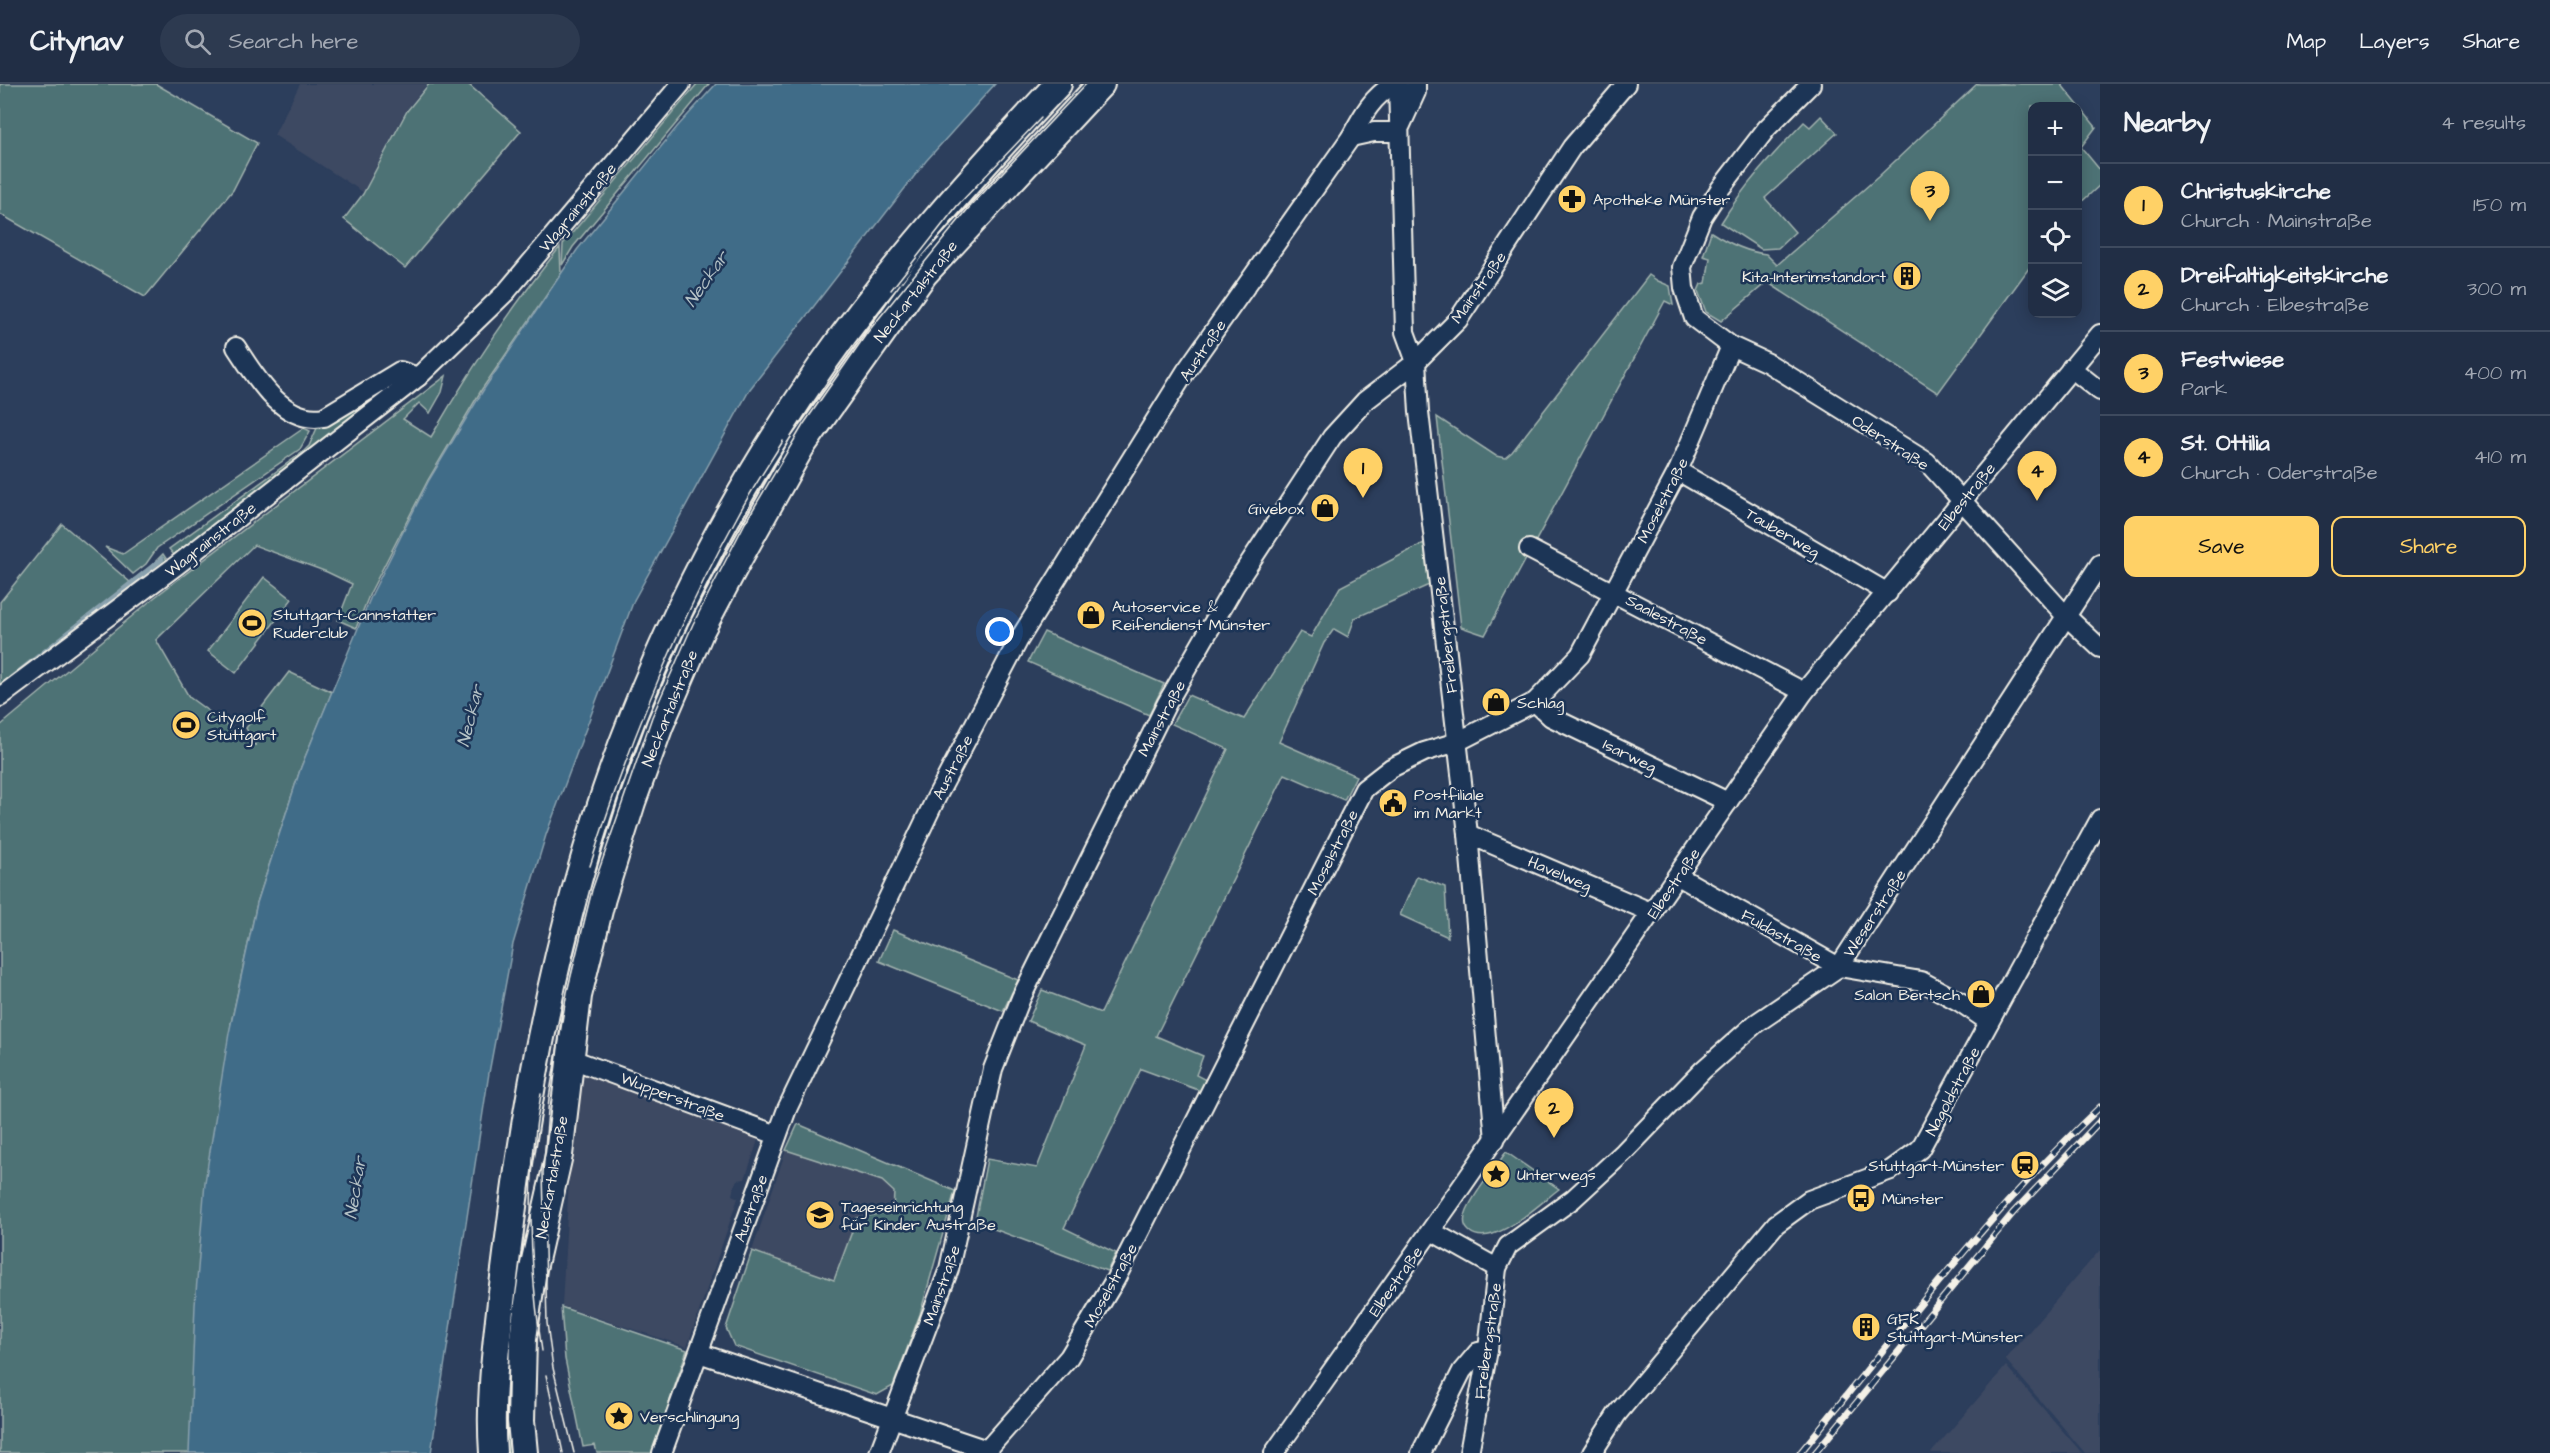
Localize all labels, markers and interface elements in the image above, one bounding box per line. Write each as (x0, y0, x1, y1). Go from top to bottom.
search box (160, 14, 580, 68)
text: Citynav (30, 22, 124, 61)
icon: search (181, 25, 214, 58)
text: Search here (229, 26, 358, 57)
text: Map (2286, 27, 2326, 56)
text: Layers (2359, 27, 2429, 56)
text: Share (2462, 27, 2520, 56)
map controls (2028, 102, 2082, 318)
button: + (2028, 102, 2082, 156)
text: Nearby (2124, 105, 2211, 141)
text: 4 results (2441, 109, 2526, 137)
button: − (2028, 156, 2082, 210)
street label: Wagrainstraße (534, 158, 623, 258)
pin: 3 (1910, 172, 1950, 221)
text: Christuskirche (2181, 176, 2331, 207)
pharmacy icon: Apotheke Münster (1556, 183, 1588, 215)
place label: Apotheke Münster (1593, 189, 1731, 211)
text: 1 (2142, 191, 2145, 219)
text: 150 m (2473, 191, 2526, 219)
text: Church · Mainstraße (2181, 207, 2372, 235)
button: locate (2028, 210, 2082, 264)
street label: Neckartalstraße (869, 236, 963, 347)
water label: Neckar (678, 245, 736, 312)
street label: Mainstraße (1446, 247, 1512, 328)
building icon: Kita-Interimstandort (1891, 260, 1923, 292)
text: Dreifaltigkeitskirche (2181, 260, 2388, 291)
button: layers (2028, 264, 2082, 318)
place label: Kita-Interimstandort (1742, 266, 1887, 288)
text: 2 (2138, 275, 2149, 303)
text: 300 m (2467, 275, 2526, 303)
text: Church · Elbestraße (2181, 291, 2369, 319)
street label: Austraße (1174, 315, 1232, 386)
text: Festwiese (2181, 344, 2284, 375)
text: 3 (2138, 359, 2149, 387)
text: 400 m (2464, 359, 2526, 387)
text: Park (2181, 375, 2227, 403)
street label: Oderstraße (1848, 410, 1934, 476)
text: St. Ottilia (2181, 428, 2270, 459)
text: 4 (2137, 443, 2150, 471)
text: 410 m (2474, 443, 2526, 471)
pin: 1 (1344, 448, 1382, 498)
pin: 4 (2018, 452, 2056, 501)
street label: Moselstraße (1632, 454, 1694, 547)
street label: Elbestraße (1933, 458, 2001, 535)
text: Church · Oderstraße (2181, 459, 2378, 487)
shop icon: Givebox (1309, 492, 1341, 524)
street label: Wagrainstraße (160, 497, 262, 583)
place label: Givebox (1248, 498, 1304, 520)
street label: Tauberweg (1741, 503, 1824, 564)
button: Save (2124, 516, 2319, 577)
button: Share (2331, 516, 2526, 577)
street label: Freibergstraße (1429, 575, 1464, 694)
street label: Saalestraße (1622, 589, 1711, 651)
place label: Autoservice & Reifendienst Münster (1112, 596, 1270, 636)
shop icon: Autoservice & Reifendienst Münster (1075, 599, 1107, 631)
place label: Stuttgart-Cannstatter Ruderclub (273, 604, 436, 644)
sports icon: Stuttgart-Cannstatter Ruderclub (236, 607, 268, 639)
your location (985, 617, 1014, 646)
street label: Neckartalstraße (636, 646, 704, 770)
street label: Mainstraße (1133, 676, 1191, 760)
water label: Neckar (451, 681, 491, 749)
shop icon: Schlag (1480, 686, 1512, 718)
place label: Schlag (1517, 692, 1564, 715)
place label: Citygolf Stuttgart (207, 706, 277, 747)
sports icon: Citygolf Stuttgart (170, 709, 202, 741)
street label: Austraße (927, 731, 979, 804)
street label: Isarweg (1599, 733, 1660, 779)
place label: Postfiliale im Markt (1414, 784, 1484, 824)
public building icon: Postfiliale im Markt (1377, 787, 1409, 819)
street label: Moselstraße (1302, 806, 1364, 899)
street label: Elbestraße (1642, 843, 1706, 923)
street label: Havelweg (1524, 851, 1595, 898)
street label: Weserstraße (1838, 865, 1912, 962)
street label: Fuldastraße (1737, 904, 1826, 968)
shop icon: Salon Bertsch (1965, 978, 1997, 1010)
place label: Salon Bertsch (1854, 984, 1960, 1006)
street label: Nagoldstraße (1920, 1043, 1987, 1140)
street label: Wupperstraße (617, 1067, 728, 1127)
pin: 2 (1534, 1088, 1574, 1138)
street label: Neckartalstraße (530, 1114, 574, 1240)
station icon: Stuttgart-Münster (2009, 1149, 2041, 1181)
water label: Neckar (338, 1153, 373, 1221)
place label: Stuttgart-Münster (1868, 1155, 2004, 1178)
place icon: Unterwegs (1480, 1158, 1512, 1190)
place label: Unterwegs (1517, 1164, 1596, 1187)
street label: Austraße (729, 1171, 773, 1245)
bus stop icon: Münster (1845, 1182, 1877, 1214)
place label: Münster (1882, 1188, 1944, 1210)
place label: Tageseinrichtung für Kinder Austraße (841, 1196, 996, 1236)
school or university icon: Tageseinrichtung für Kinder Austraße (804, 1199, 836, 1231)
street label: Moselstraße (1079, 1239, 1143, 1331)
street label: Mainstraße (918, 1242, 966, 1328)
street label: Elbestraße (1364, 1242, 1428, 1321)
street label: Freibergstraße (1469, 1281, 1508, 1401)
place label: GFK Stuttgart-Münster (1887, 1308, 2023, 1349)
building icon: GFK Stuttgart-Münster (1850, 1311, 1882, 1343)
place icon: Verschlingung (603, 1400, 635, 1432)
place label: Verschlingung (640, 1406, 739, 1429)

